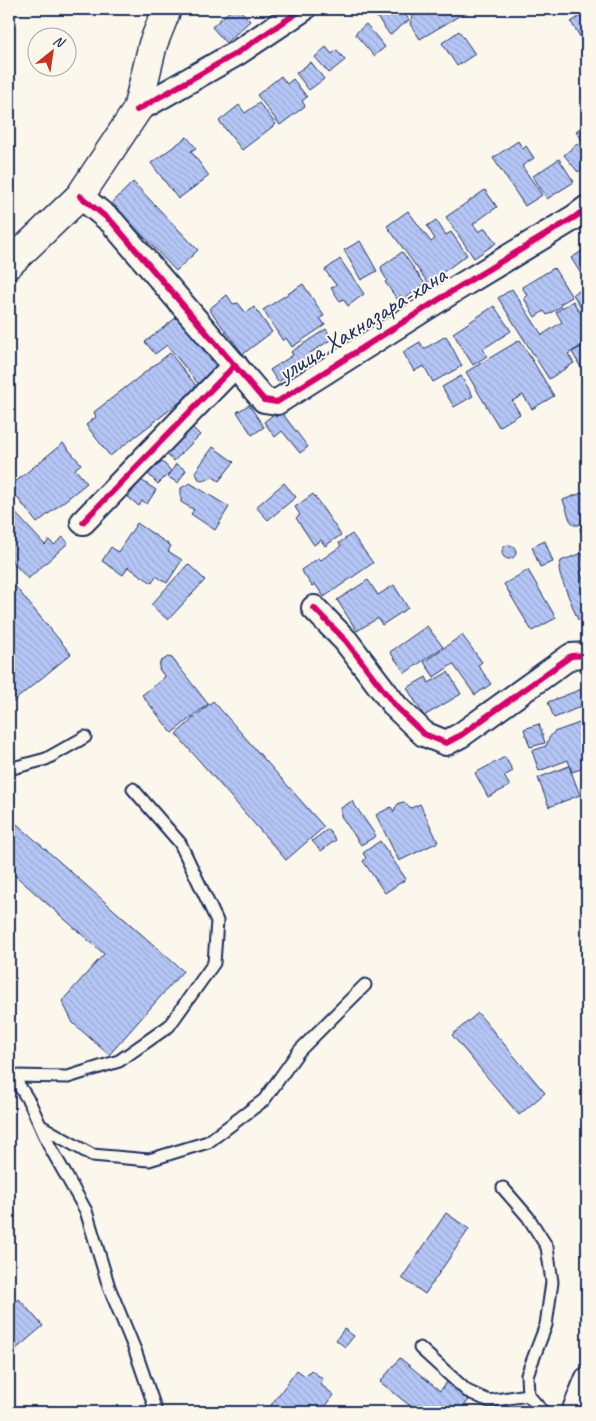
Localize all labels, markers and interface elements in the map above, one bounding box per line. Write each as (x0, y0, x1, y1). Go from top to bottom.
north arrow (28, 28, 78, 78)
text: N (50, 32, 68, 52)
street label: улица Хакназара-хана (270, 258, 454, 390)

